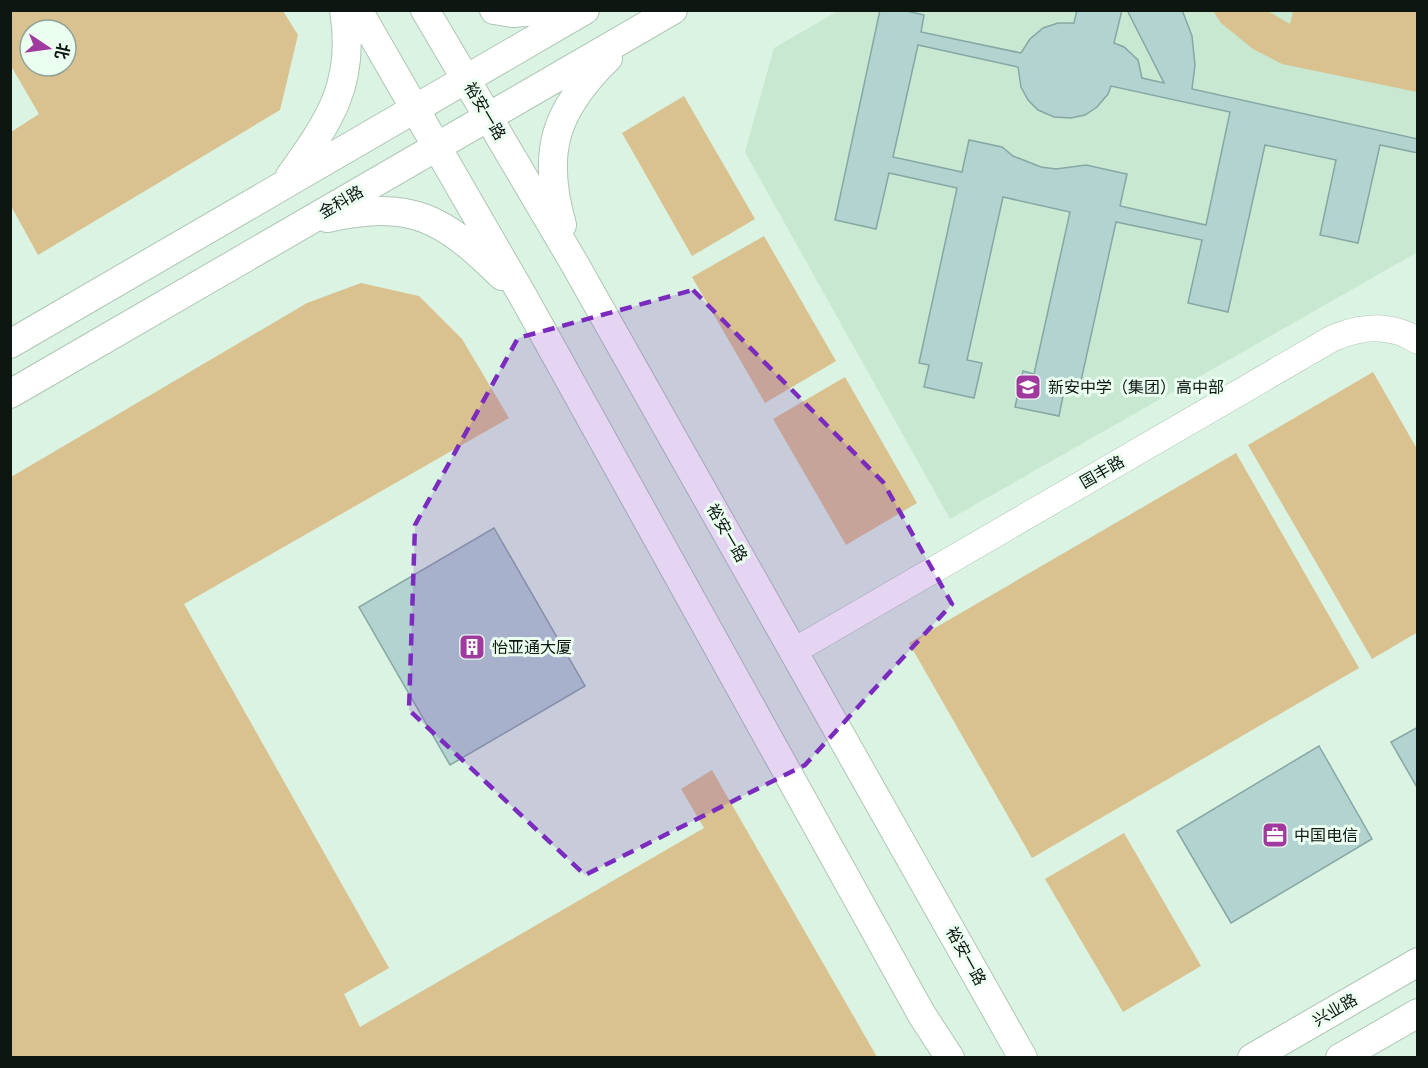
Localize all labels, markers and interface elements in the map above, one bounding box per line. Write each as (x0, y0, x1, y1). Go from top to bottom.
north arrow (18, 18, 78, 78)
text: 北 (51, 41, 73, 61)
street label: 裕安一路 (460, 79, 510, 143)
street label: 金科路 (315, 182, 367, 222)
school or university icon: 新安中学（集团）高中部 (1013, 372, 1043, 402)
place label: 新安中学（集团）高中部 (1048, 378, 1224, 397)
street label: 国丰路 (1076, 452, 1128, 492)
street label: 裕安一路 (703, 501, 751, 565)
building icon: 怡亚通大厦 (457, 632, 487, 662)
place label: 怡亚通大厦 (492, 638, 572, 657)
office icon: 中国电信 (1260, 820, 1290, 850)
place label: 中国电信 (1294, 826, 1358, 845)
street label: 裕安一路 (942, 923, 990, 989)
street label: 兴业路 (1309, 990, 1361, 1030)

